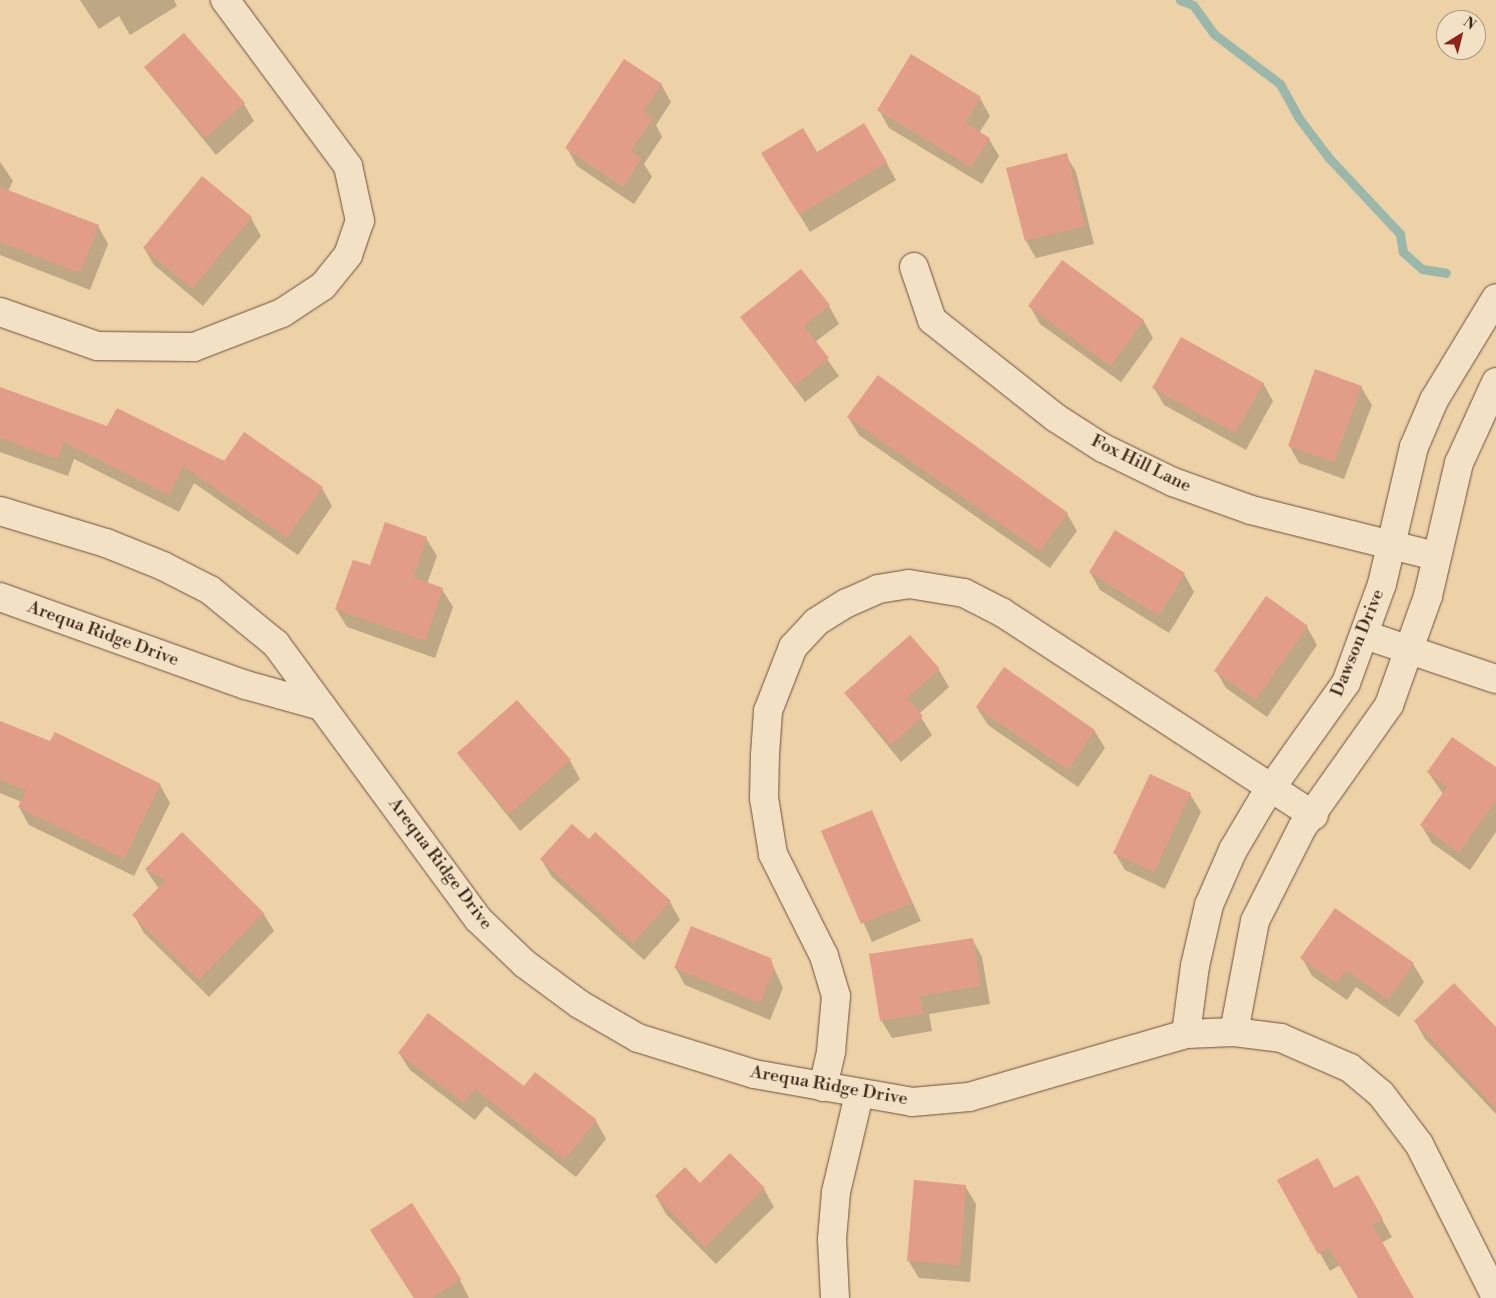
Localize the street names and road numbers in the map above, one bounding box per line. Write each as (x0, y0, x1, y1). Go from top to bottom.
street label: Fox Hill Lane (1087, 430, 1195, 498)
street label: Dawson Drive (1327, 586, 1389, 700)
street label: Arequa Ridge Drive (24, 597, 182, 671)
street label: Arequa Ridge Drive (383, 794, 497, 934)
street label: Arequa Ridge Drive (749, 1062, 909, 1110)

